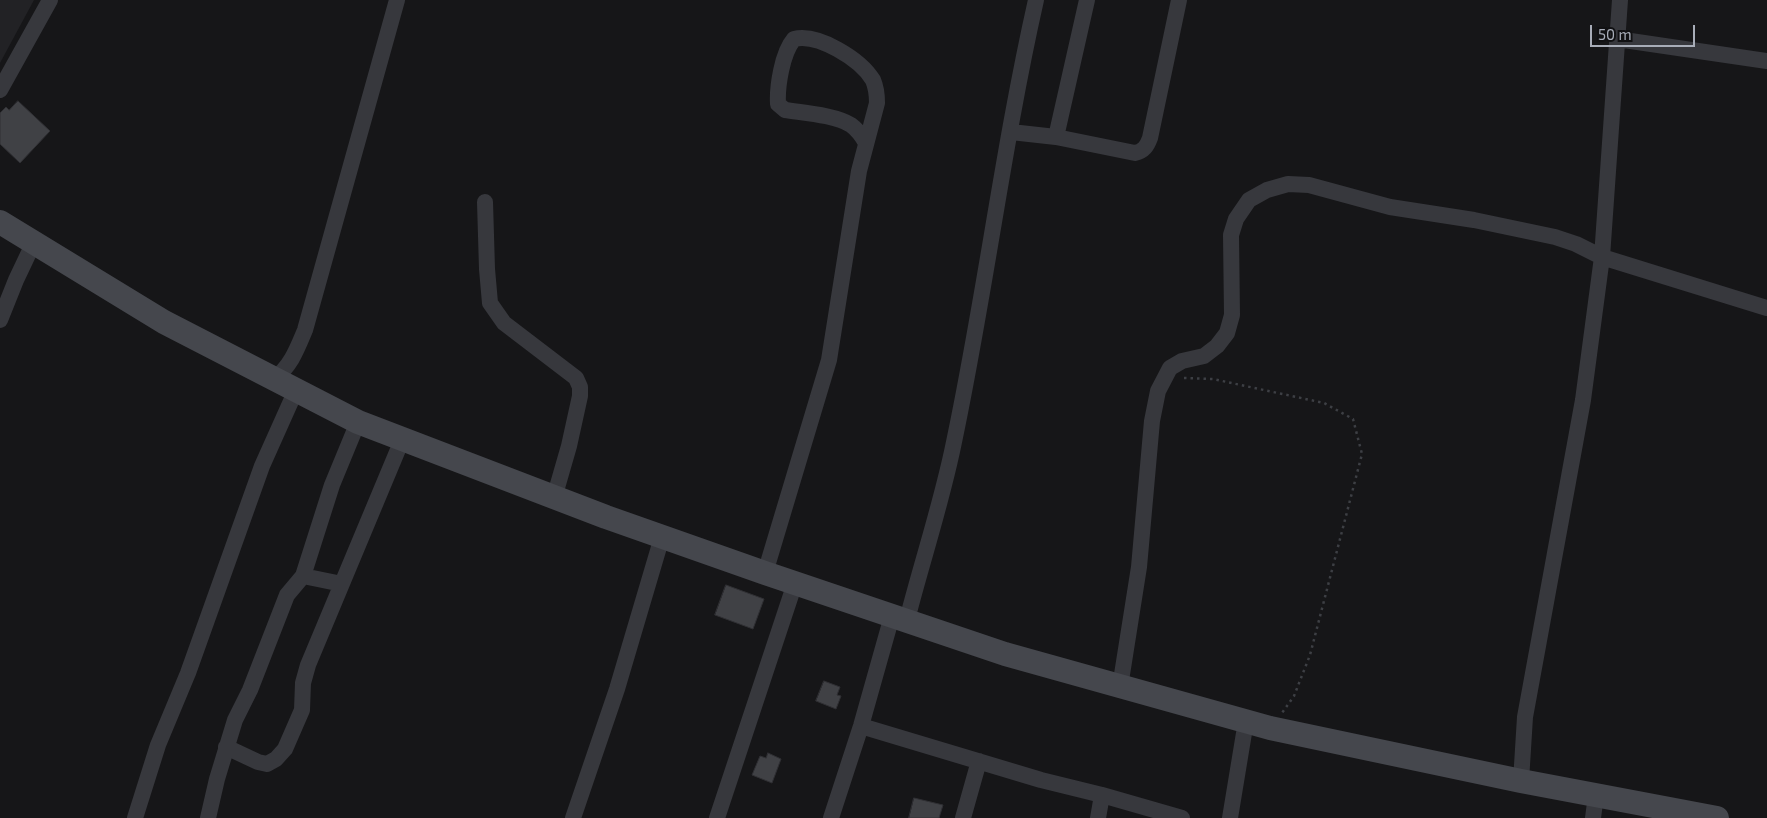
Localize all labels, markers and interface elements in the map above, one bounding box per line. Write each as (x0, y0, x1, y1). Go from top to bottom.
scale bar (1592, 15, 1697, 47)
text: 50 m (1598, 25, 1632, 43)

